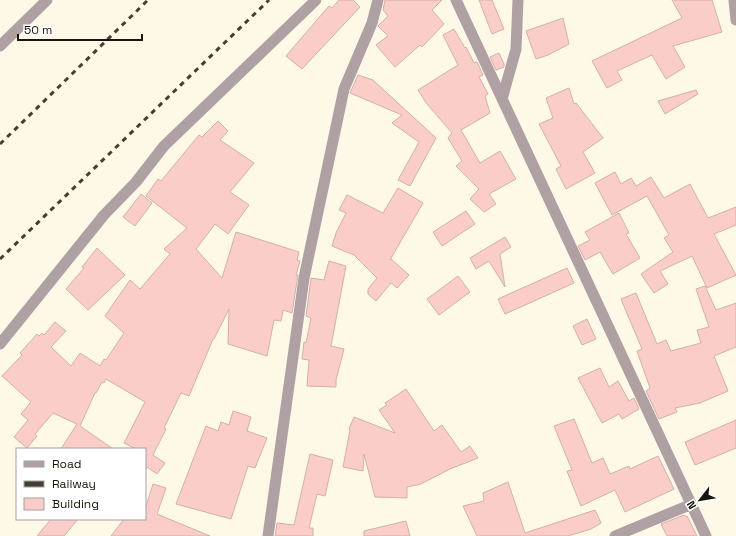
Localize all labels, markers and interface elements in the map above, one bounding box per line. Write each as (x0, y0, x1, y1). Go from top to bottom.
scale bar (18, 16, 142, 42)
text: 50 m (24, 22, 52, 38)
legend (16, 448, 146, 520)
text: Road (52, 456, 81, 472)
text: Railway (52, 476, 96, 492)
north arrow (680, 480, 720, 520)
text: Building (52, 496, 99, 512)
text: N (684, 498, 699, 512)

